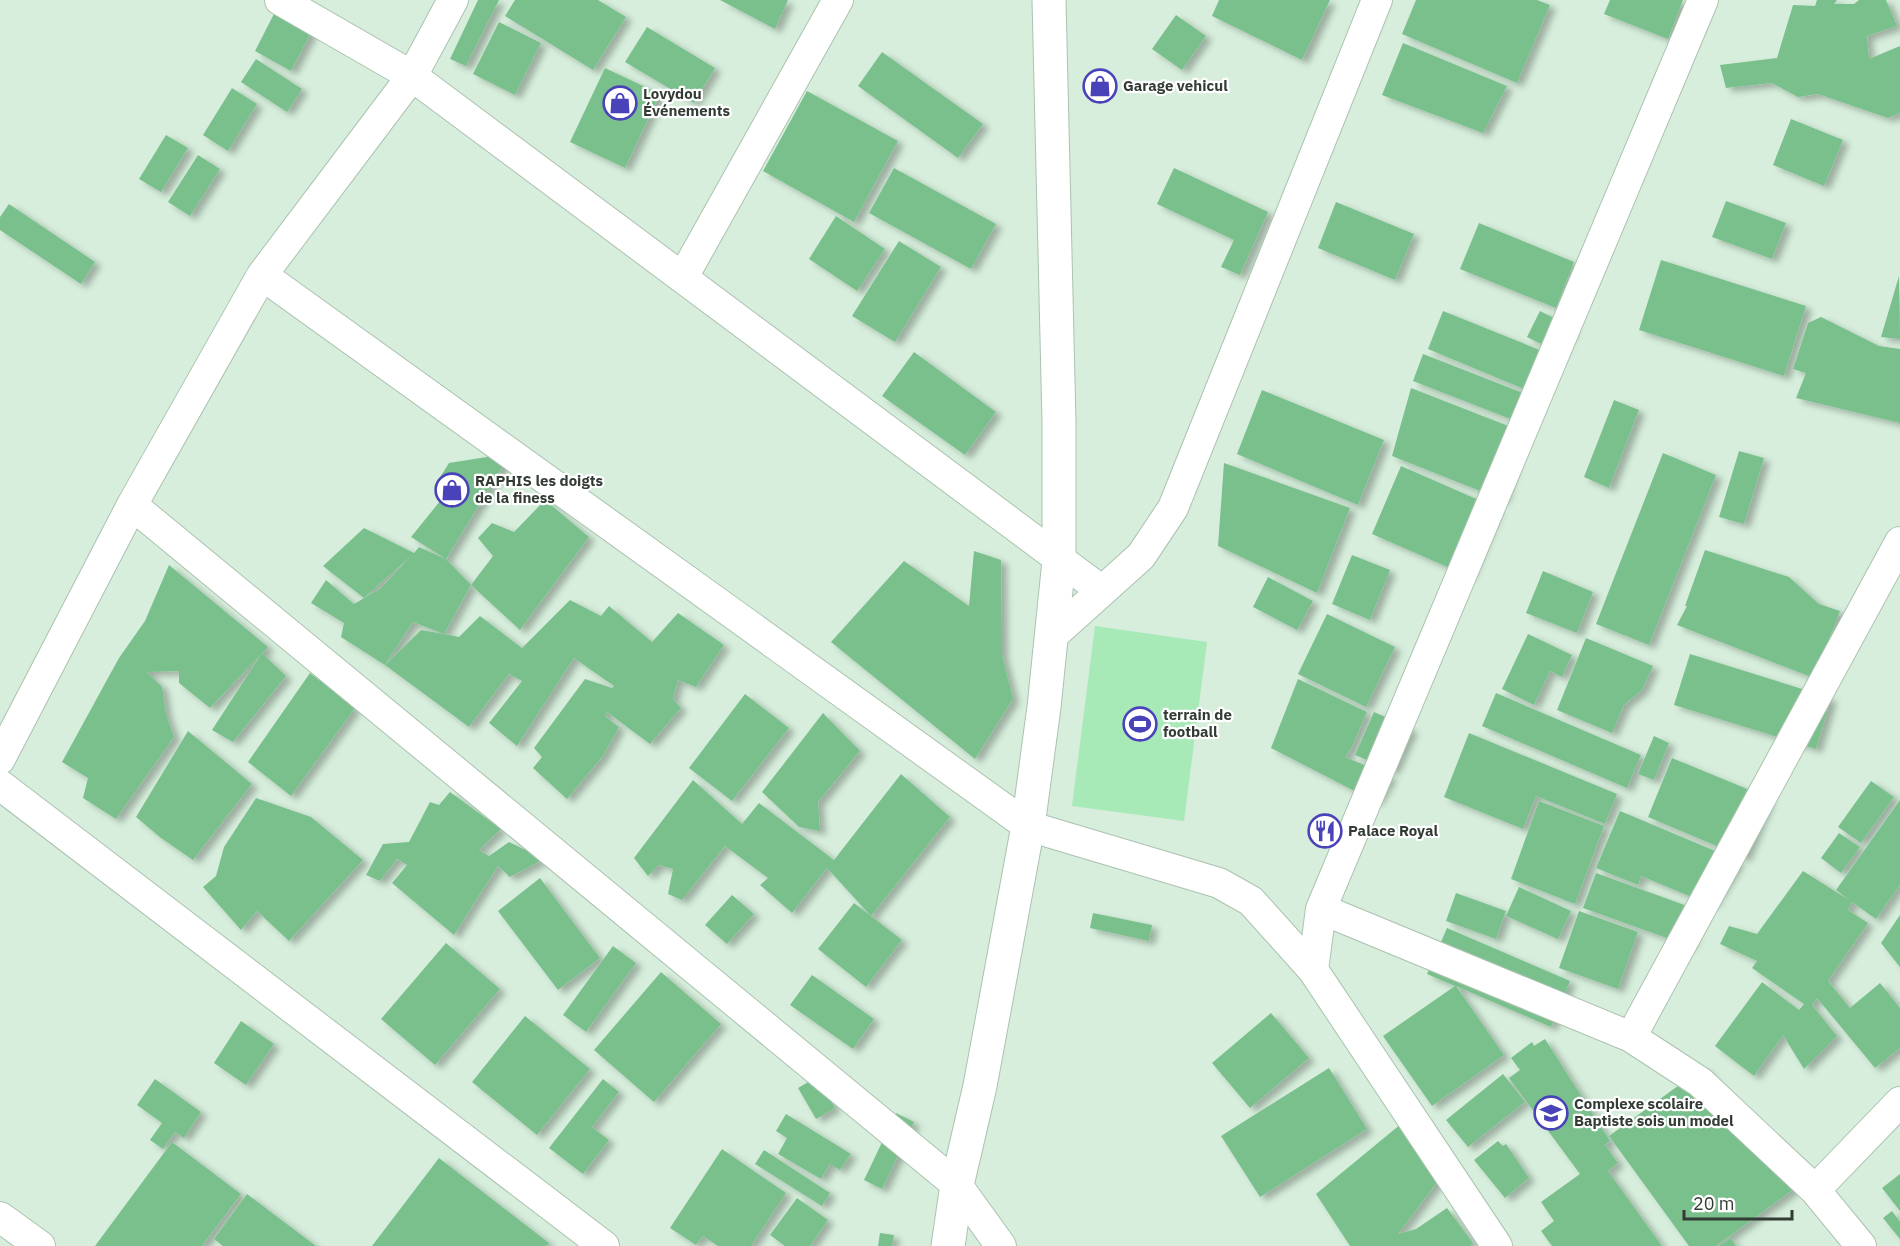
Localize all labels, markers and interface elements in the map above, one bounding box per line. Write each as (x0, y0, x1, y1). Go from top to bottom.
shop icon: Garage vehicul (1082, 68, 1118, 104)
place label: Garage vehicul (1123, 76, 1228, 95)
place label: Lovydou Événements (643, 84, 730, 120)
shop icon: Lovydou Événements (602, 85, 638, 121)
place label: RAPHIS les doigts de la finess (475, 471, 603, 507)
shop icon: RAPHIS les doigts de la finess (434, 472, 470, 508)
place label: terrain de football (1163, 705, 1232, 741)
sports icon: terrain de football (1122, 706, 1158, 742)
restaurant icon: Palace Royal (1307, 813, 1343, 849)
place label: Palace Royal (1348, 821, 1438, 840)
place label: Complexe scolaire Baptiste sois un model (1574, 1094, 1734, 1130)
school or university icon: Complexe scolaire Baptiste sois un model (1533, 1095, 1569, 1131)
scale bar (1684, 1183, 1792, 1221)
text: 20 m (1693, 1192, 1735, 1215)

